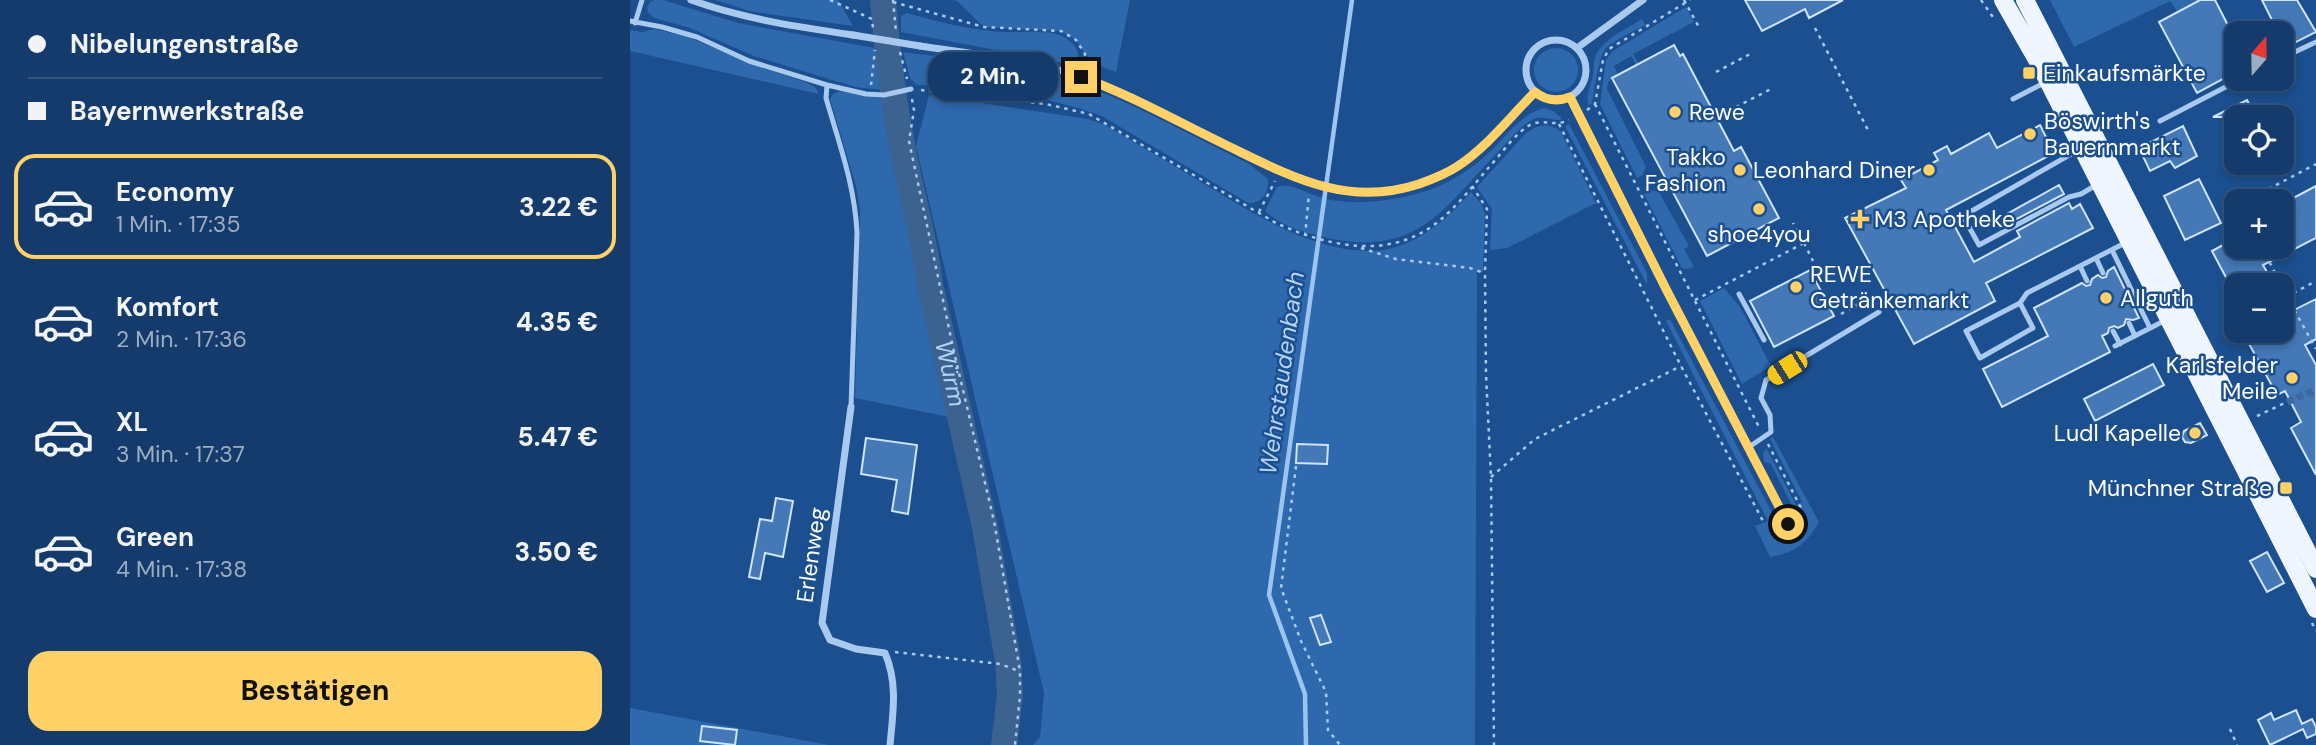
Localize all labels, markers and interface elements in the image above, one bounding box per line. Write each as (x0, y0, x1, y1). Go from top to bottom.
north arrow (2224, 21, 2294, 91)
map controls (2224, 21, 2294, 343)
text: Nibelungenstraße (70, 27, 299, 61)
callout: 2 Min. (927, 52, 1056, 102)
place label: Einkaufsmärkte (2043, 58, 2206, 88)
text: 2 Min. (960, 61, 1026, 91)
route end (1065, 61, 1097, 93)
marker: Einkaufsmärkte (2021, 65, 2037, 81)
text: Bayernwerkstraße (70, 94, 304, 128)
place label: Rewe (1689, 97, 1745, 127)
marker: Rewe (1667, 104, 1683, 120)
button: locate (2224, 105, 2294, 175)
place label: Böswirth's Bauernmarkt (2044, 106, 2180, 162)
marker: Böswirth's Bauernmarkt (2022, 126, 2038, 142)
place label: Takko Fashion (1645, 142, 1726, 198)
place label: Leonhard Diner (1753, 155, 1915, 185)
marker: Takko Fashion (1732, 162, 1748, 178)
marker: Leonhard Diner (1921, 162, 1937, 178)
icon: car (32, 175, 95, 238)
text: Economy (116, 175, 234, 209)
button: + (2224, 189, 2294, 259)
text: 3.22 € (519, 190, 598, 224)
marker: shoe4you (1751, 201, 1767, 217)
place label: M3 Apotheke (1874, 204, 2015, 234)
text: 1 Min. · 17:35 (116, 209, 240, 239)
marker: M3 Apotheke (1852, 211, 1868, 227)
place label: shoe4you (1707, 219, 1811, 249)
place label: REWE Getränkemarkt (1810, 259, 1969, 315)
water label: Wehrstaudenbach (1252, 269, 1311, 476)
button: − (2224, 273, 2294, 343)
marker: REWE Getränkemarkt (1788, 279, 1804, 295)
place label: Allguth (2120, 283, 2194, 313)
icon: car (32, 290, 95, 353)
text: Komfort (116, 290, 219, 324)
marker: Allguth (2098, 290, 2114, 306)
text: 4.35 € (516, 305, 598, 339)
text: 2 Min. · 17:36 (116, 324, 247, 354)
water label: Würm (928, 337, 973, 410)
car (1764, 348, 1811, 388)
place label: Karlsfelder Meile (2166, 350, 2278, 406)
marker: Karlsfelder Meile (2284, 370, 2300, 386)
icon: car (32, 405, 95, 468)
text: XL (116, 405, 148, 439)
place label: Ludl Kapelle (2054, 418, 2181, 448)
text: 5.47 € (518, 420, 598, 454)
marker: Ludl Kapelle (2187, 425, 2203, 441)
text: 3 Min. · 17:37 (116, 439, 245, 469)
place label: Münchner Straße (2088, 473, 2272, 503)
marker: Münchner Straße (2278, 480, 2294, 496)
street label: Erlenweg (789, 505, 833, 605)
route start (1772, 508, 1804, 540)
icon: car (32, 520, 95, 583)
text: Green (116, 520, 194, 554)
text: 3.50 € (514, 535, 598, 569)
text: 4 Min. · 17:38 (116, 554, 247, 584)
button: Bestätigen (28, 651, 602, 731)

